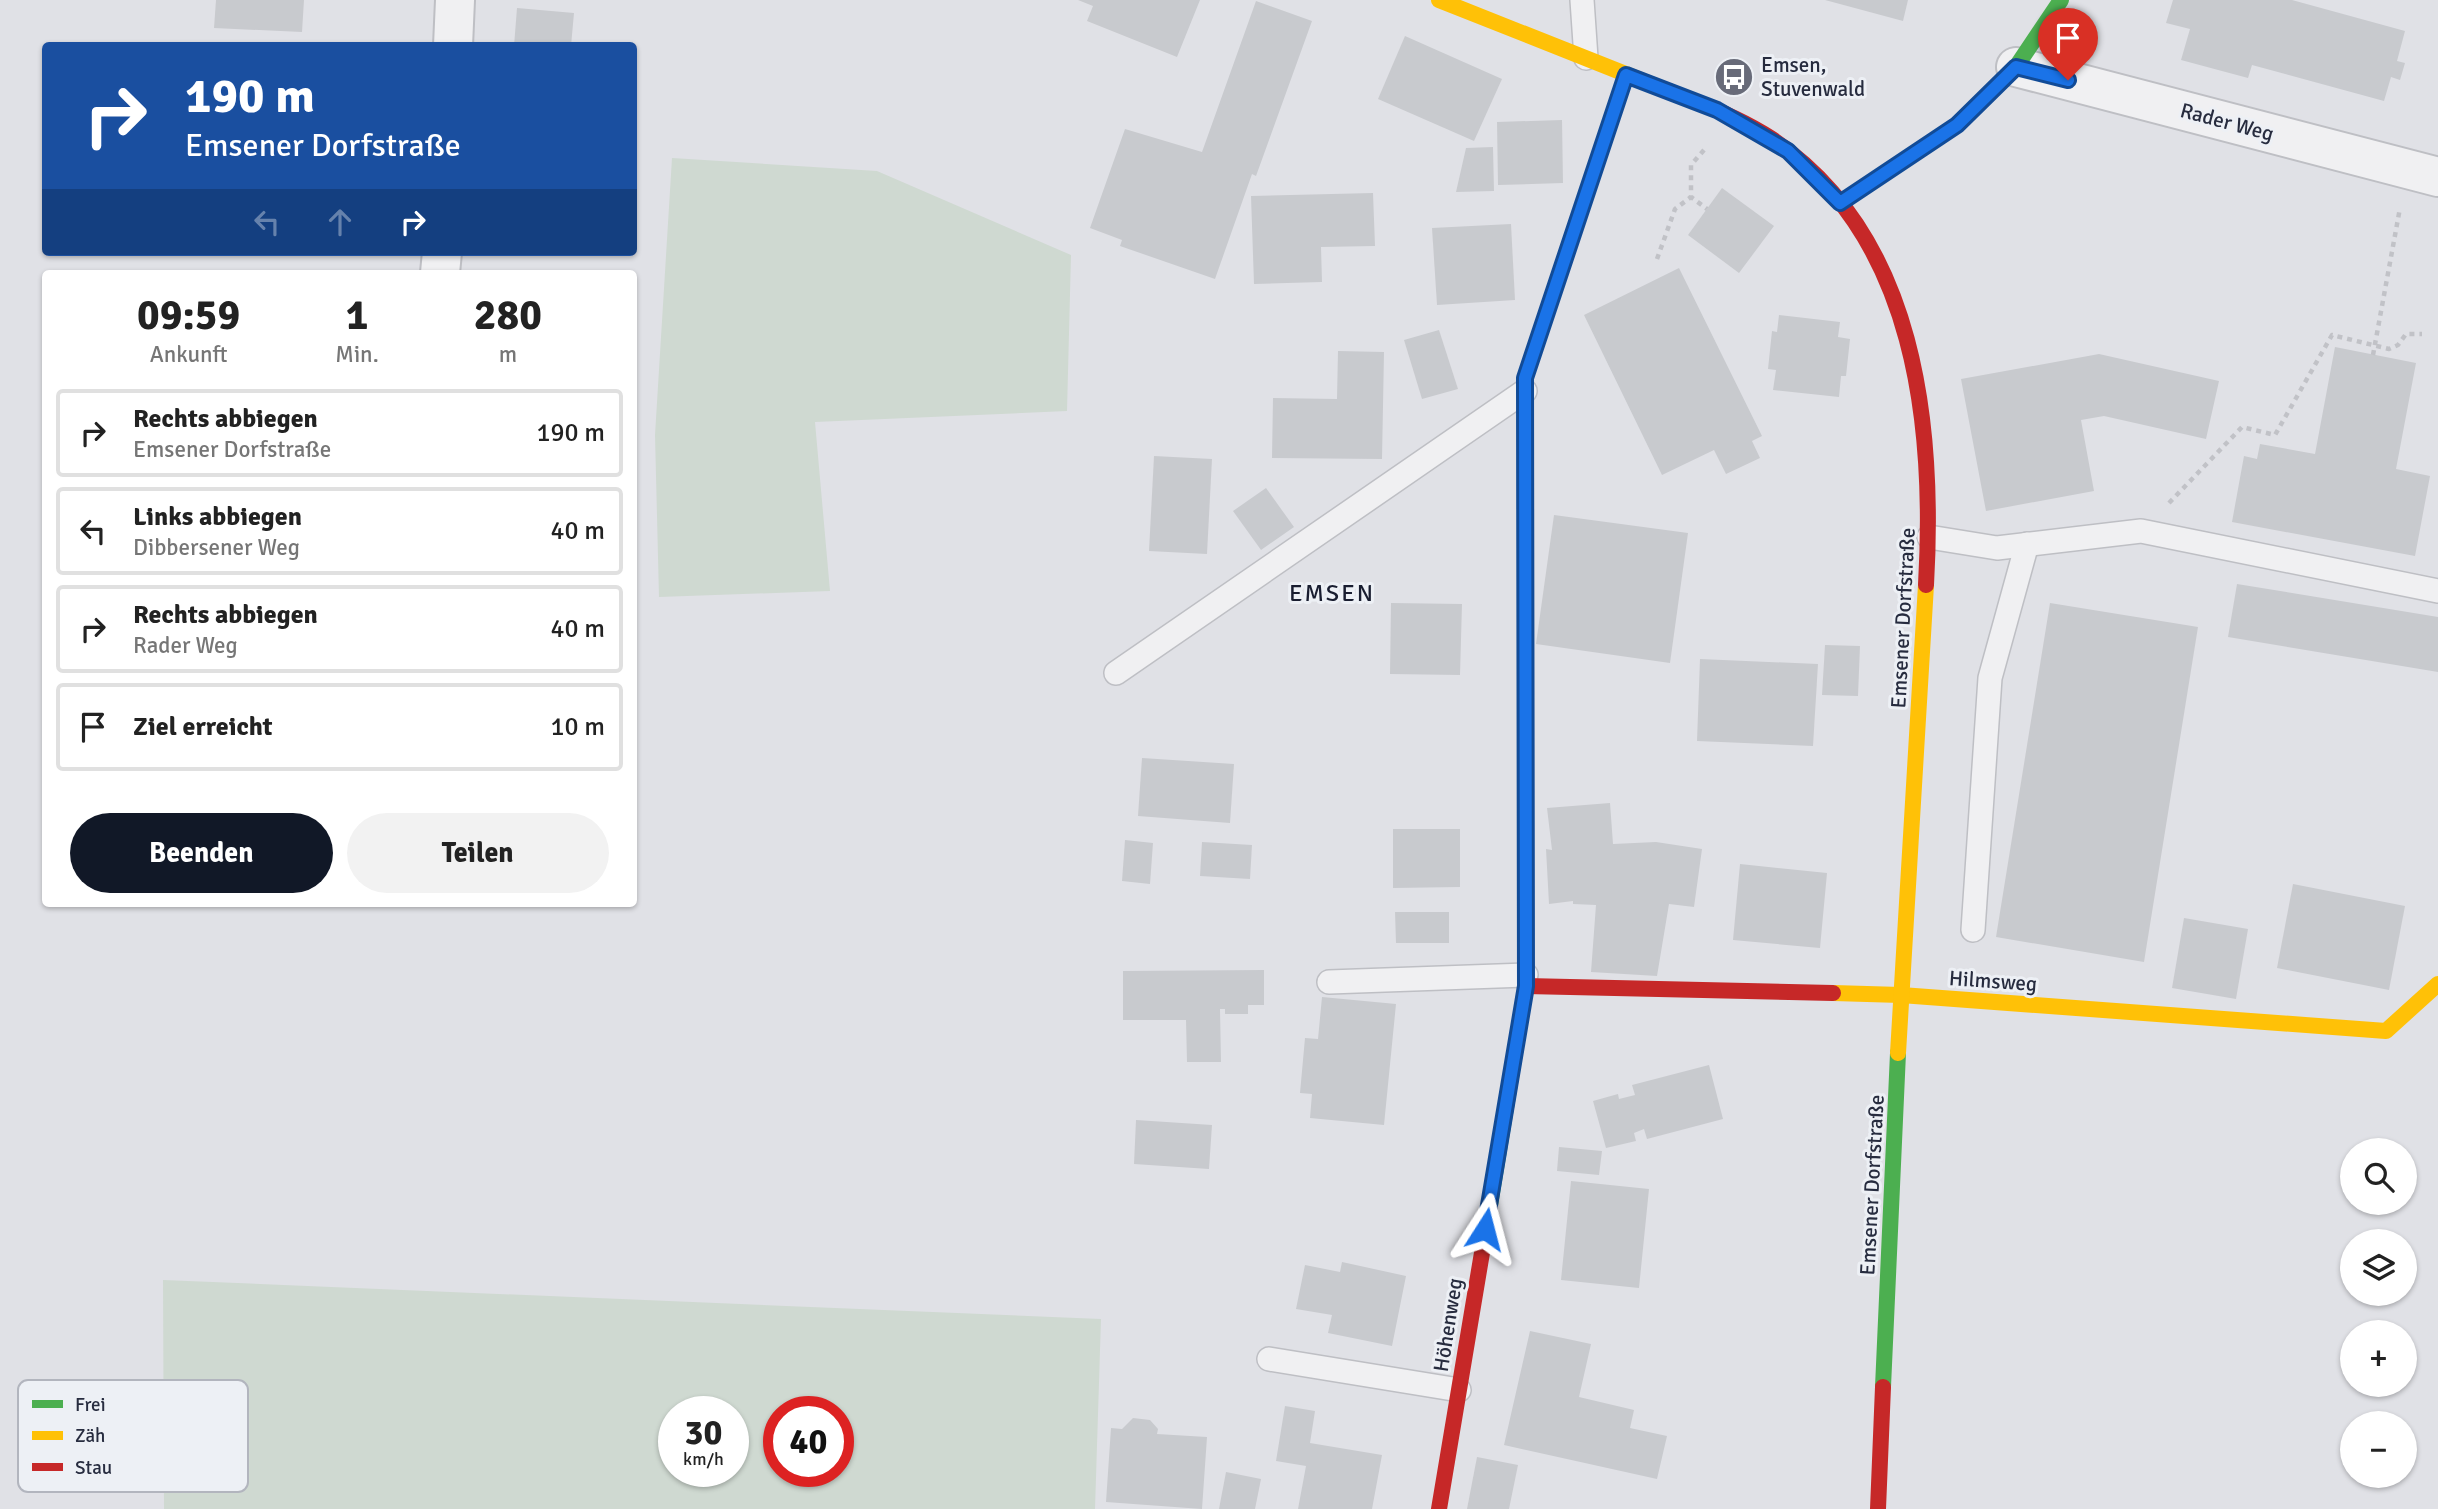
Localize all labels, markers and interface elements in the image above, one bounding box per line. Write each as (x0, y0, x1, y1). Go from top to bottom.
pin (2038, 8, 2098, 80)
icon: arrive (2049, 19, 2087, 57)
place label: Emsen, Stuvenwald (1761, 52, 1865, 102)
bus stop icon: Emsen, Stuvenwald (1713, 56, 1755, 98)
text: 190 m (185, 66, 315, 126)
icon: right (70, 70, 161, 161)
street label: Rader Weg (2177, 97, 2277, 147)
text: Emsener Dorfstraße (185, 126, 461, 165)
icon: left (248, 203, 286, 241)
icon: ahead (321, 203, 359, 241)
icon: right (394, 203, 432, 241)
text: 09:59 (137, 290, 240, 341)
text: 1 (346, 290, 368, 341)
text: 280 (474, 290, 542, 341)
text: Ankunft (150, 340, 228, 369)
text: Min. (335, 340, 379, 369)
text: m (499, 340, 517, 369)
text: Rechts abbiegen (133, 403, 318, 435)
icon: right (74, 414, 112, 452)
text: 190 m (536, 417, 605, 449)
text: Emsener Dorfstraße (133, 435, 331, 464)
text: Links abbiegen (133, 501, 302, 533)
icon: left (74, 512, 112, 550)
text: 40 m (550, 515, 605, 547)
street label: Emsener Dorfstraße (1885, 527, 1921, 709)
text: Dibbersener Weg (133, 533, 300, 562)
district label: EMSEN (1289, 578, 1375, 608)
text: Rechts abbiegen (133, 599, 318, 631)
icon: right (74, 610, 112, 648)
text: 40 m (550, 613, 605, 645)
text: Rader Weg (133, 631, 238, 660)
icon: arrive (74, 708, 112, 746)
text: Ziel erreicht (133, 711, 273, 743)
text: 10 m (550, 711, 605, 743)
button: Beenden (70, 813, 333, 893)
button: Teilen (347, 813, 609, 893)
street label: Hilmsweg (1948, 965, 2038, 997)
street label: Emsener Dorfstraße (1854, 1094, 1890, 1276)
map controls (2340, 1138, 2417, 1488)
button: search (2340, 1138, 2417, 1215)
position arrow (1448, 1192, 1522, 1266)
button: layers (2340, 1229, 2417, 1306)
street label: Höhenweg (1428, 1276, 1468, 1374)
button: + (2340, 1320, 2417, 1397)
legend (18, 1380, 248, 1492)
text: Frei (75, 1393, 106, 1417)
speed limit sign: 40 (763, 1396, 854, 1487)
text: 30 (685, 1411, 722, 1454)
button: − (2340, 1411, 2417, 1488)
text: Zäh (75, 1424, 105, 1448)
text: km/h (683, 1448, 724, 1470)
text: Stau (75, 1456, 112, 1480)

